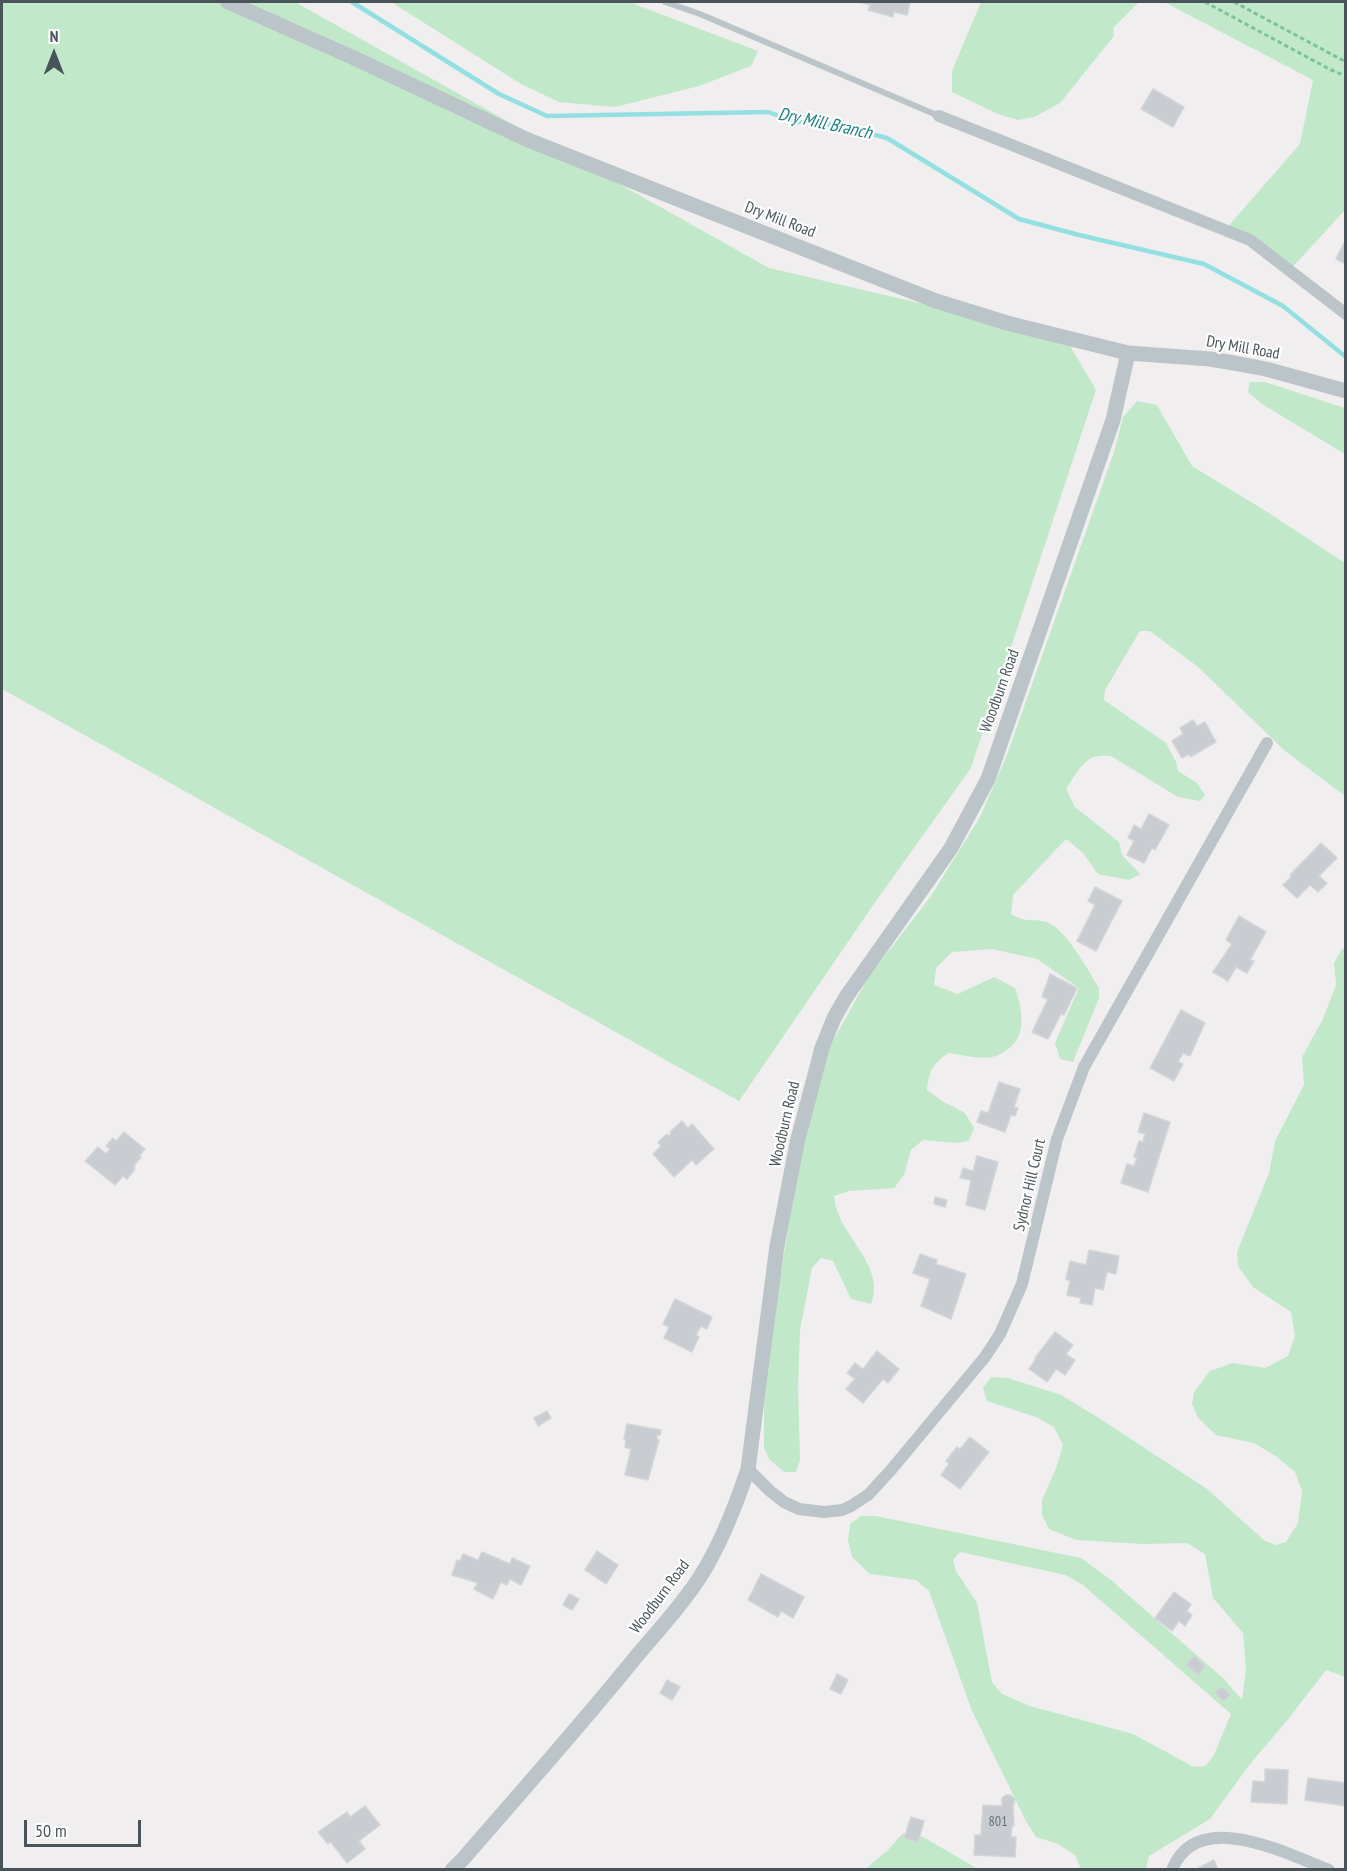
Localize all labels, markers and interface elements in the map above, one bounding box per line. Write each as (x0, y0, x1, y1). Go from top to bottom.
north arrow (24, 24, 84, 84)
text: N (50, 26, 58, 46)
water label: Dry Mill Branch (776, 104, 874, 144)
street label: Dry Mill Road (742, 198, 818, 242)
street label: Dry Mill Road (1205, 332, 1281, 364)
street label: Woodburn Road (976, 647, 1024, 735)
street label: Woodburn Road (766, 1079, 804, 1169)
street label: Sydnor Hill Court (1010, 1137, 1050, 1233)
street label: Woodburn Road (626, 1557, 694, 1637)
scale bar (27, 1808, 144, 1846)
house number: 801 (989, 1814, 1007, 1830)
text: 50 m (35, 1819, 67, 1842)

